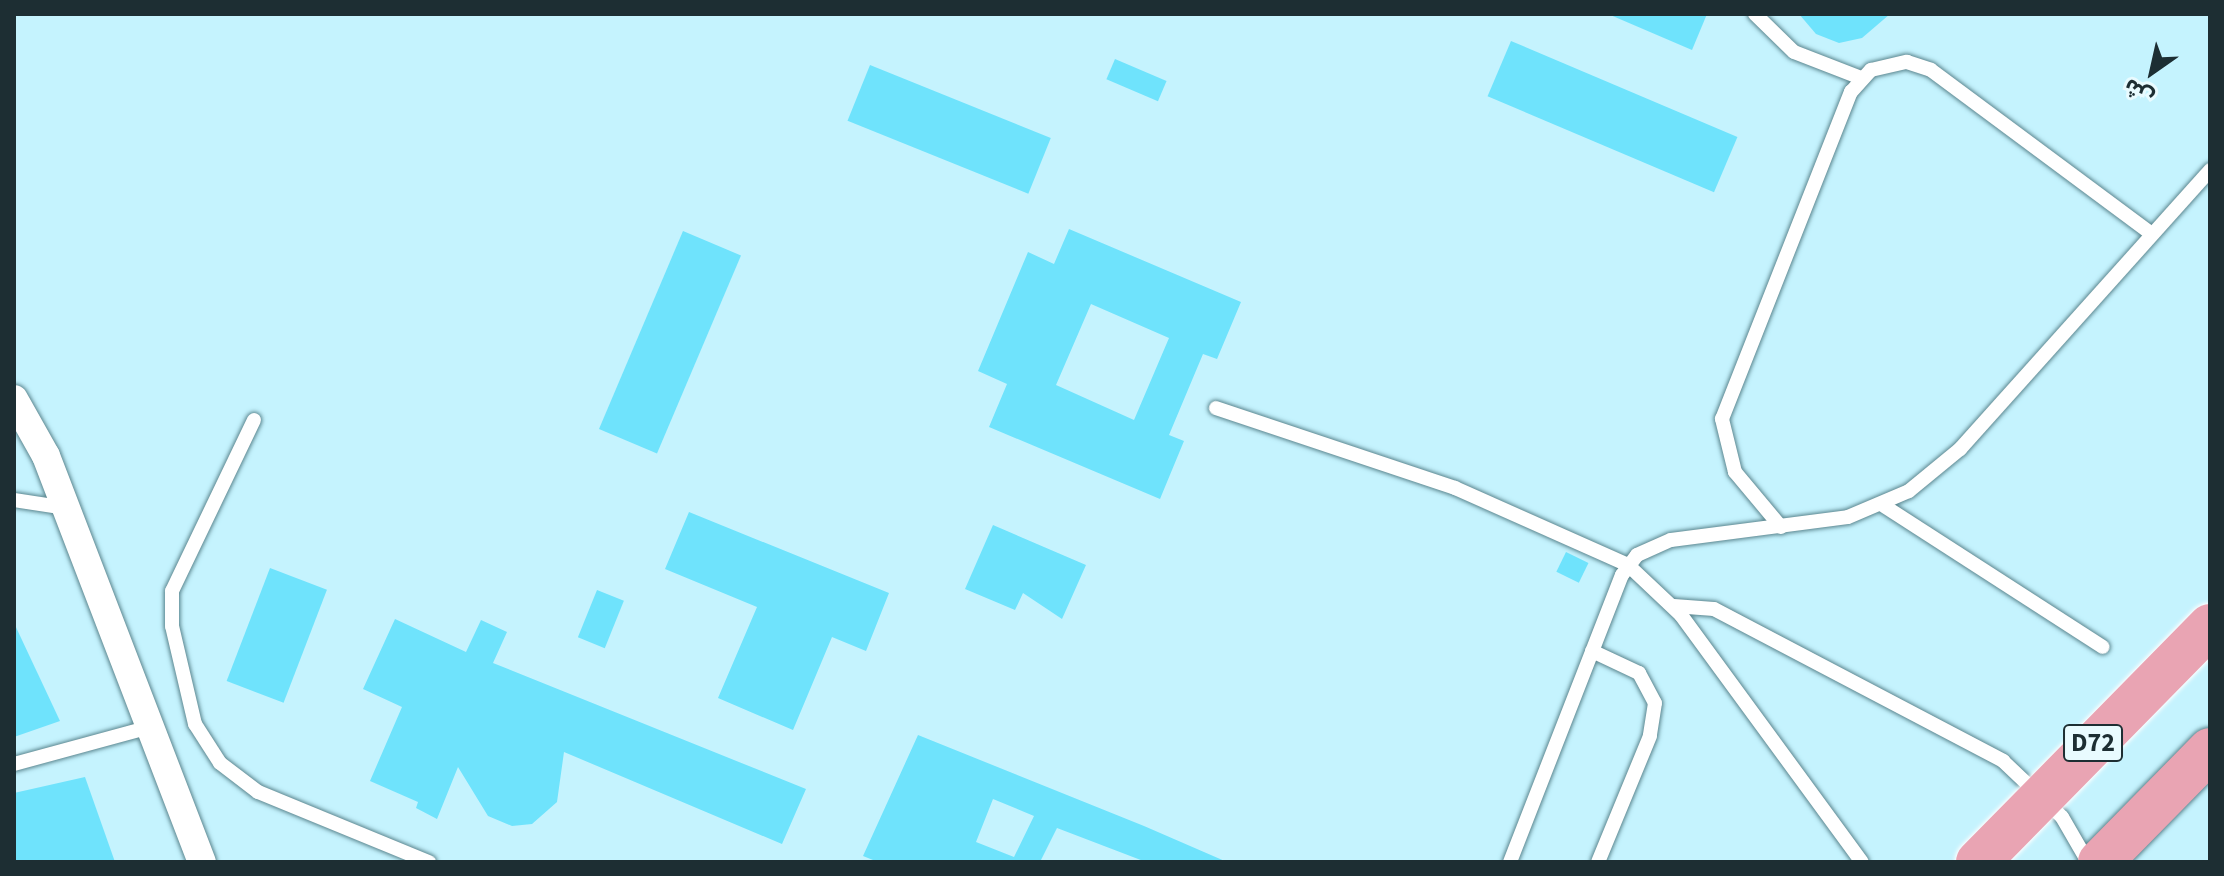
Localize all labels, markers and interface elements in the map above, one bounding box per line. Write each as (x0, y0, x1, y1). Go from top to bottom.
north arrow (2112, 32, 2192, 112)
text: ش (2117, 70, 2160, 114)
road number: D72 (2063, 721, 2123, 765)

